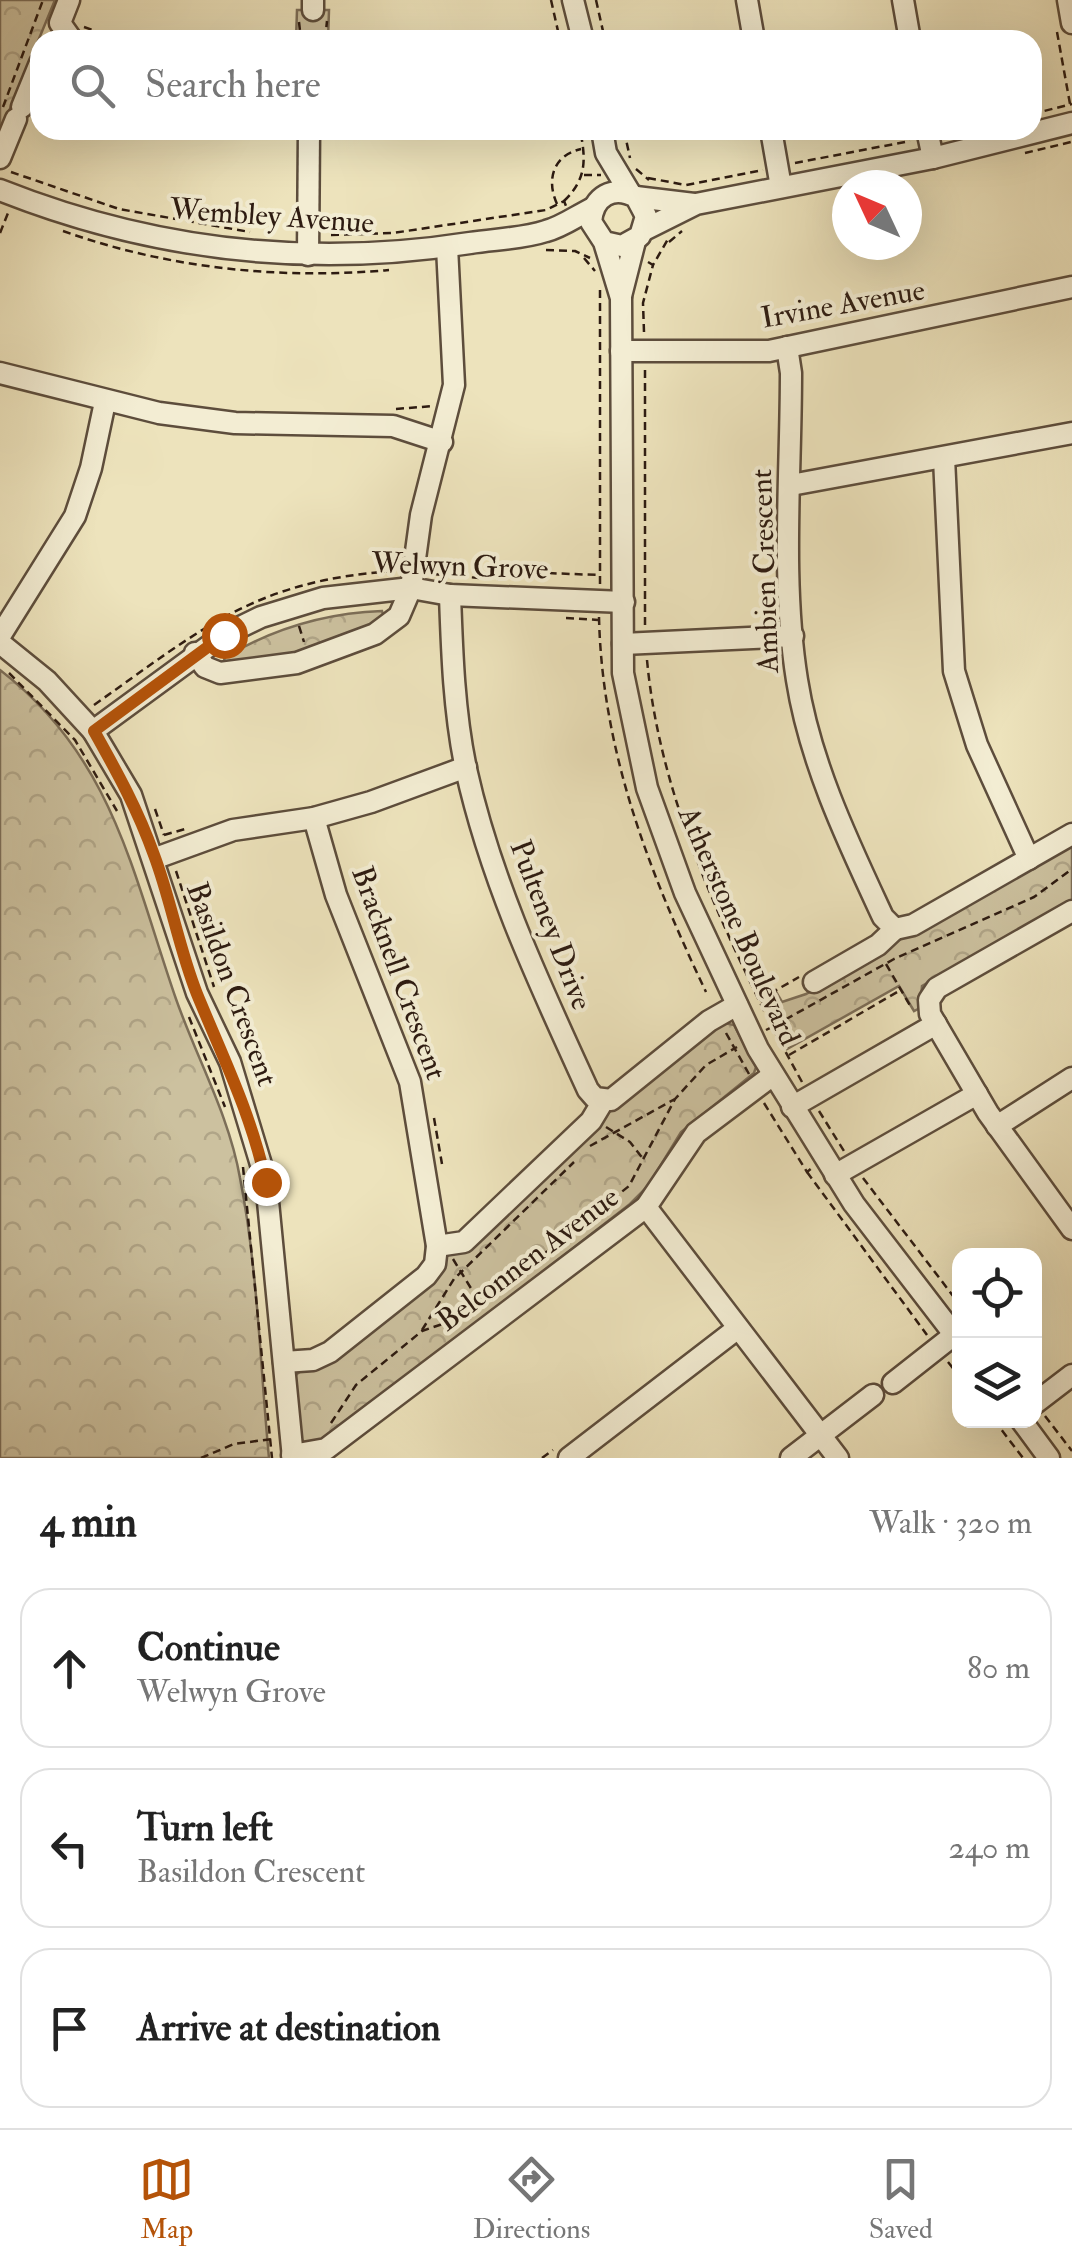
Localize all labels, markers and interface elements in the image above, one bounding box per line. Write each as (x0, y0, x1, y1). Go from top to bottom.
search box (30, 30, 1042, 140)
icon: search (65, 58, 120, 113)
text: Search here (145, 61, 321, 109)
north arrow (832, 170, 922, 260)
street label: Wembley Avenue (168, 190, 375, 242)
street label: Irvine Avenue (758, 271, 928, 337)
street label: Ambien Crescent (743, 468, 787, 675)
street label: Welwyn Grove (370, 544, 549, 588)
route start (202, 613, 248, 659)
street label: Atherstone Boulevard (669, 800, 808, 1051)
street label: Pulteney Drive (502, 835, 600, 1015)
street label: Bracknell Crescent (343, 861, 455, 1085)
street label: Basildon Crescent (178, 877, 286, 1091)
route end (244, 1160, 290, 1206)
street label: Belconnen Avenue (430, 1179, 626, 1339)
map controls (952, 1248, 1042, 1428)
button: locate (952, 1248, 1042, 1338)
button: layers (952, 1338, 1042, 1428)
text: 4 min (40, 1497, 137, 1549)
text: Walk · 320 m (869, 1503, 1032, 1543)
text: Continue (137, 1624, 280, 1672)
icon: ahead (42, 1641, 97, 1696)
text: 80 m (967, 1648, 1030, 1688)
text: Welwyn Grove (137, 1672, 326, 1712)
text: Turn left (137, 1804, 273, 1852)
icon: left (42, 1821, 97, 1876)
text: 240 m (949, 1828, 1030, 1868)
text: Basildon Crescent (137, 1852, 365, 1892)
icon: arrive (42, 2001, 97, 2056)
text: Arrive at destination (137, 2004, 441, 2052)
tab: Map (139, 2152, 194, 2247)
tab: Directions (473, 2152, 590, 2247)
tab: Saved (869, 2152, 933, 2247)

